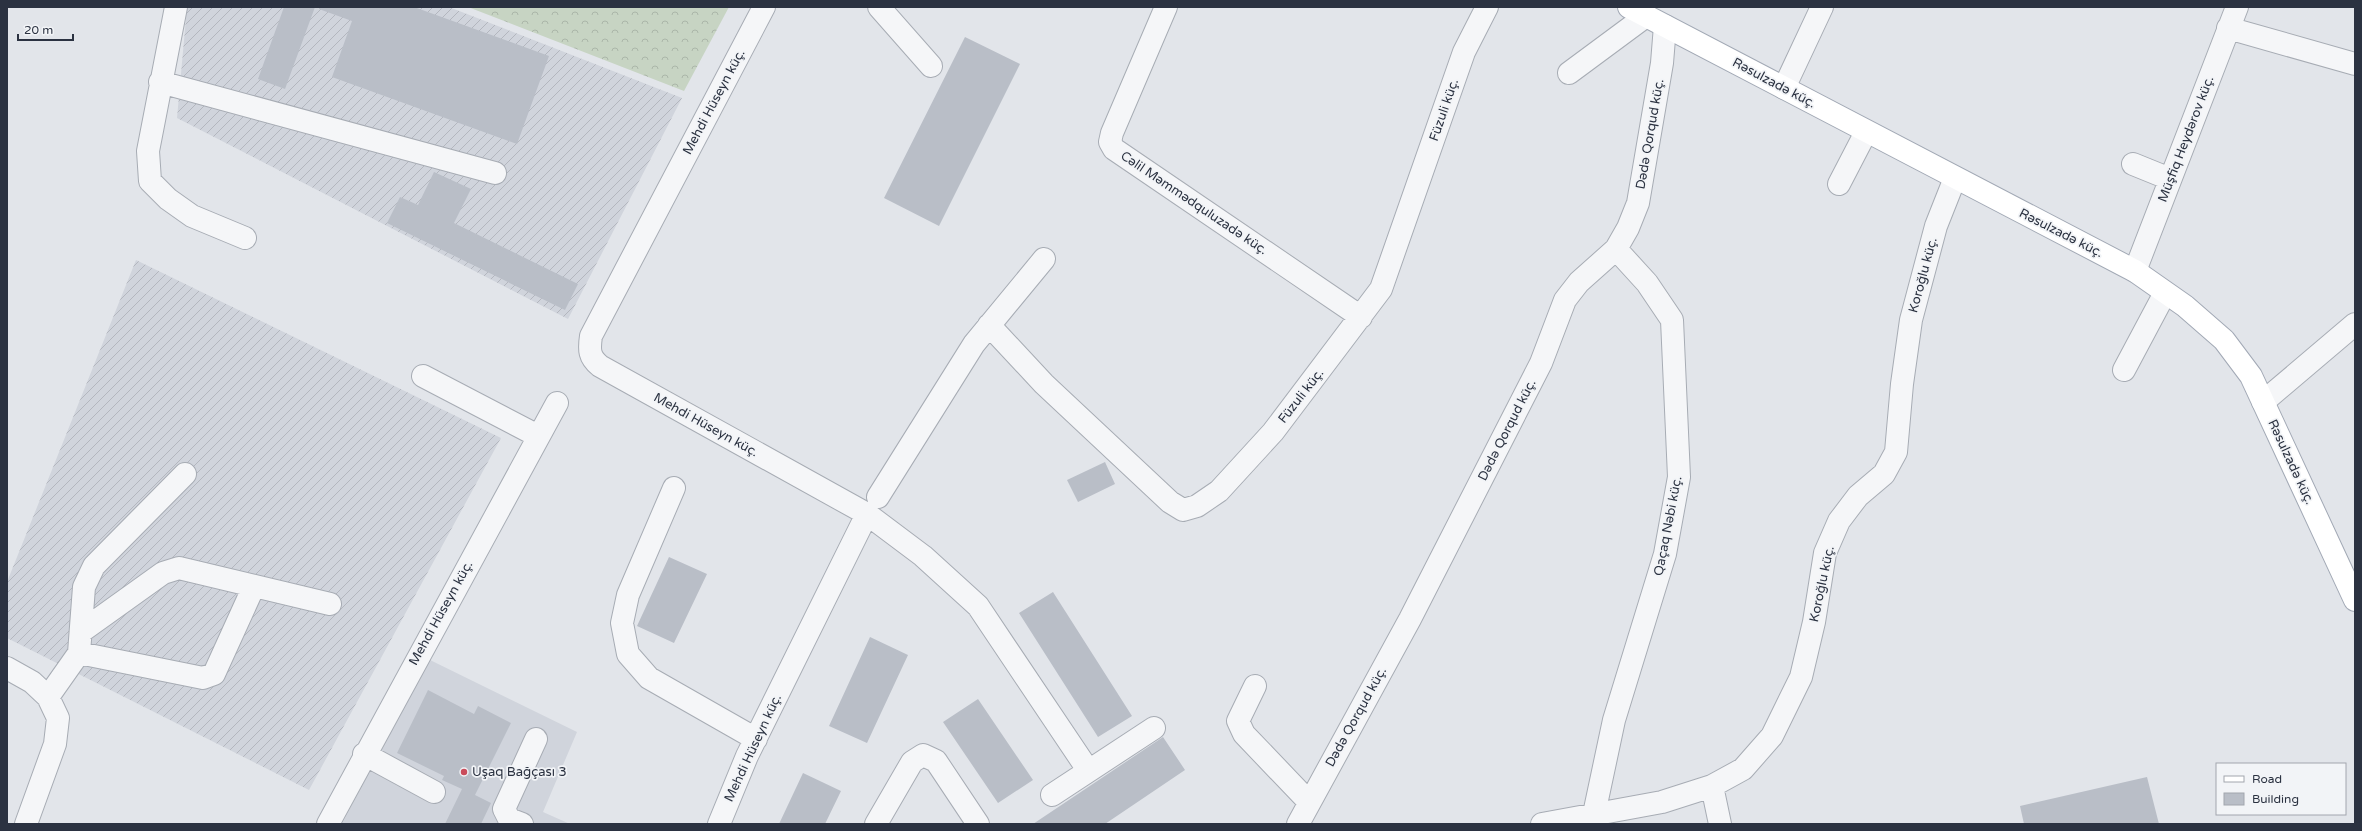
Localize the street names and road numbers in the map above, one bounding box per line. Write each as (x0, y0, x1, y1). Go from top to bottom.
street label: Mehdi Hüseyn küç. (679, 47, 749, 157)
street label: Rəsulzadə küç. (1730, 54, 1818, 112)
street label: Müşfiq Heydərov küç. (2155, 74, 2217, 204)
street label: Füzuli küç. (1426, 77, 1462, 143)
street label: Dədə Qorqud küç. (1632, 78, 1668, 190)
street label: Cəlil Məmmədquluzadə küç. (1118, 148, 1270, 258)
street label: Rəsulzadə küç. (2016, 205, 2106, 261)
street label: Koroğlu küç. (1905, 236, 1941, 314)
street label: Füzuli küç. (1275, 365, 1327, 427)
street label: Dədə Qorqud küç. (1474, 377, 1540, 483)
street label: Mehdi Hüseyn küç. (651, 390, 761, 460)
street label: Rəsulzadə küç. (2264, 417, 2318, 507)
street label: Qaçaq Nəbi küç. (1650, 475, 1686, 577)
street label: Koroğlu küç. (1806, 545, 1838, 623)
street label: Mehdi Hüseyn küç. (406, 558, 476, 668)
street label: Dədə Qorqud küç. (1322, 664, 1390, 770)
street label: Mehdi Hüseyn küç. (721, 692, 785, 804)

